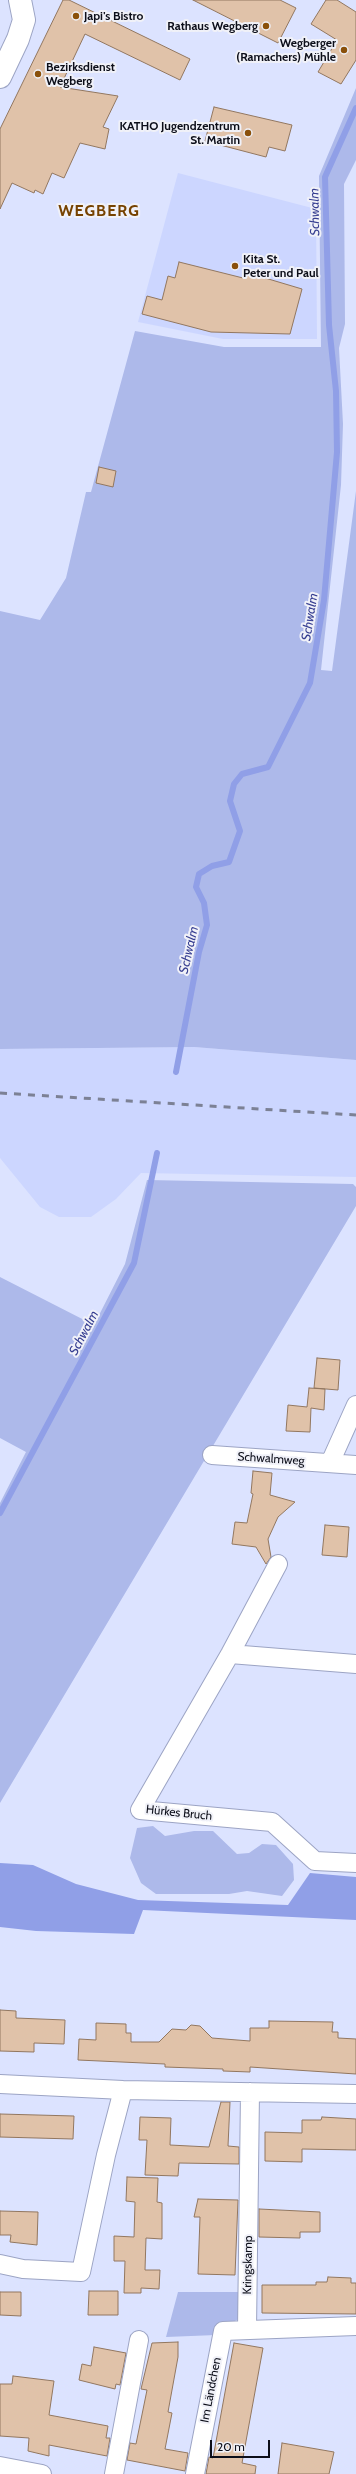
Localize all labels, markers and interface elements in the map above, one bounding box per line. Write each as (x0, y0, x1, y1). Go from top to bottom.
place label: Japi's Bistro (84, 9, 143, 23)
marker: Japi's Bistro (71, 11, 81, 21)
place label: Rathaus Wegberg (167, 19, 258, 33)
marker: Rathaus Wegberg (261, 21, 271, 31)
place label: Wegberger (Ramachers) Mühle (236, 36, 336, 64)
marker: Wegberger (Ramachers) Mühle (339, 45, 349, 55)
place label: Bezirksdienst Wegberg (46, 60, 115, 88)
marker: Bezirksdienst Wegberg (33, 69, 43, 79)
place label: KATHO Jugendzentrum St. Martin (119, 119, 240, 147)
marker: KATHO Jugendzentrum St. Martin (243, 128, 253, 138)
water label: Schwalm (307, 188, 323, 236)
district label: WEGBERG (58, 201, 140, 221)
place label: Kita St. Peter und Paul (243, 252, 319, 280)
marker: Kita St. Peter und Paul (230, 261, 240, 271)
water label: Schwalm (299, 592, 321, 642)
water label: Schwalm (176, 925, 202, 975)
water label: Schwalm (66, 1308, 102, 1358)
street label: Schwalmweg (237, 1449, 305, 1469)
street label: Hürkes Bruch (145, 1802, 213, 1824)
street label: Kringskamp (240, 2235, 256, 2295)
street label: Im Ländchen (198, 2356, 224, 2424)
scale bar (212, 2432, 272, 2458)
text: 20 m (217, 2439, 245, 2454)

